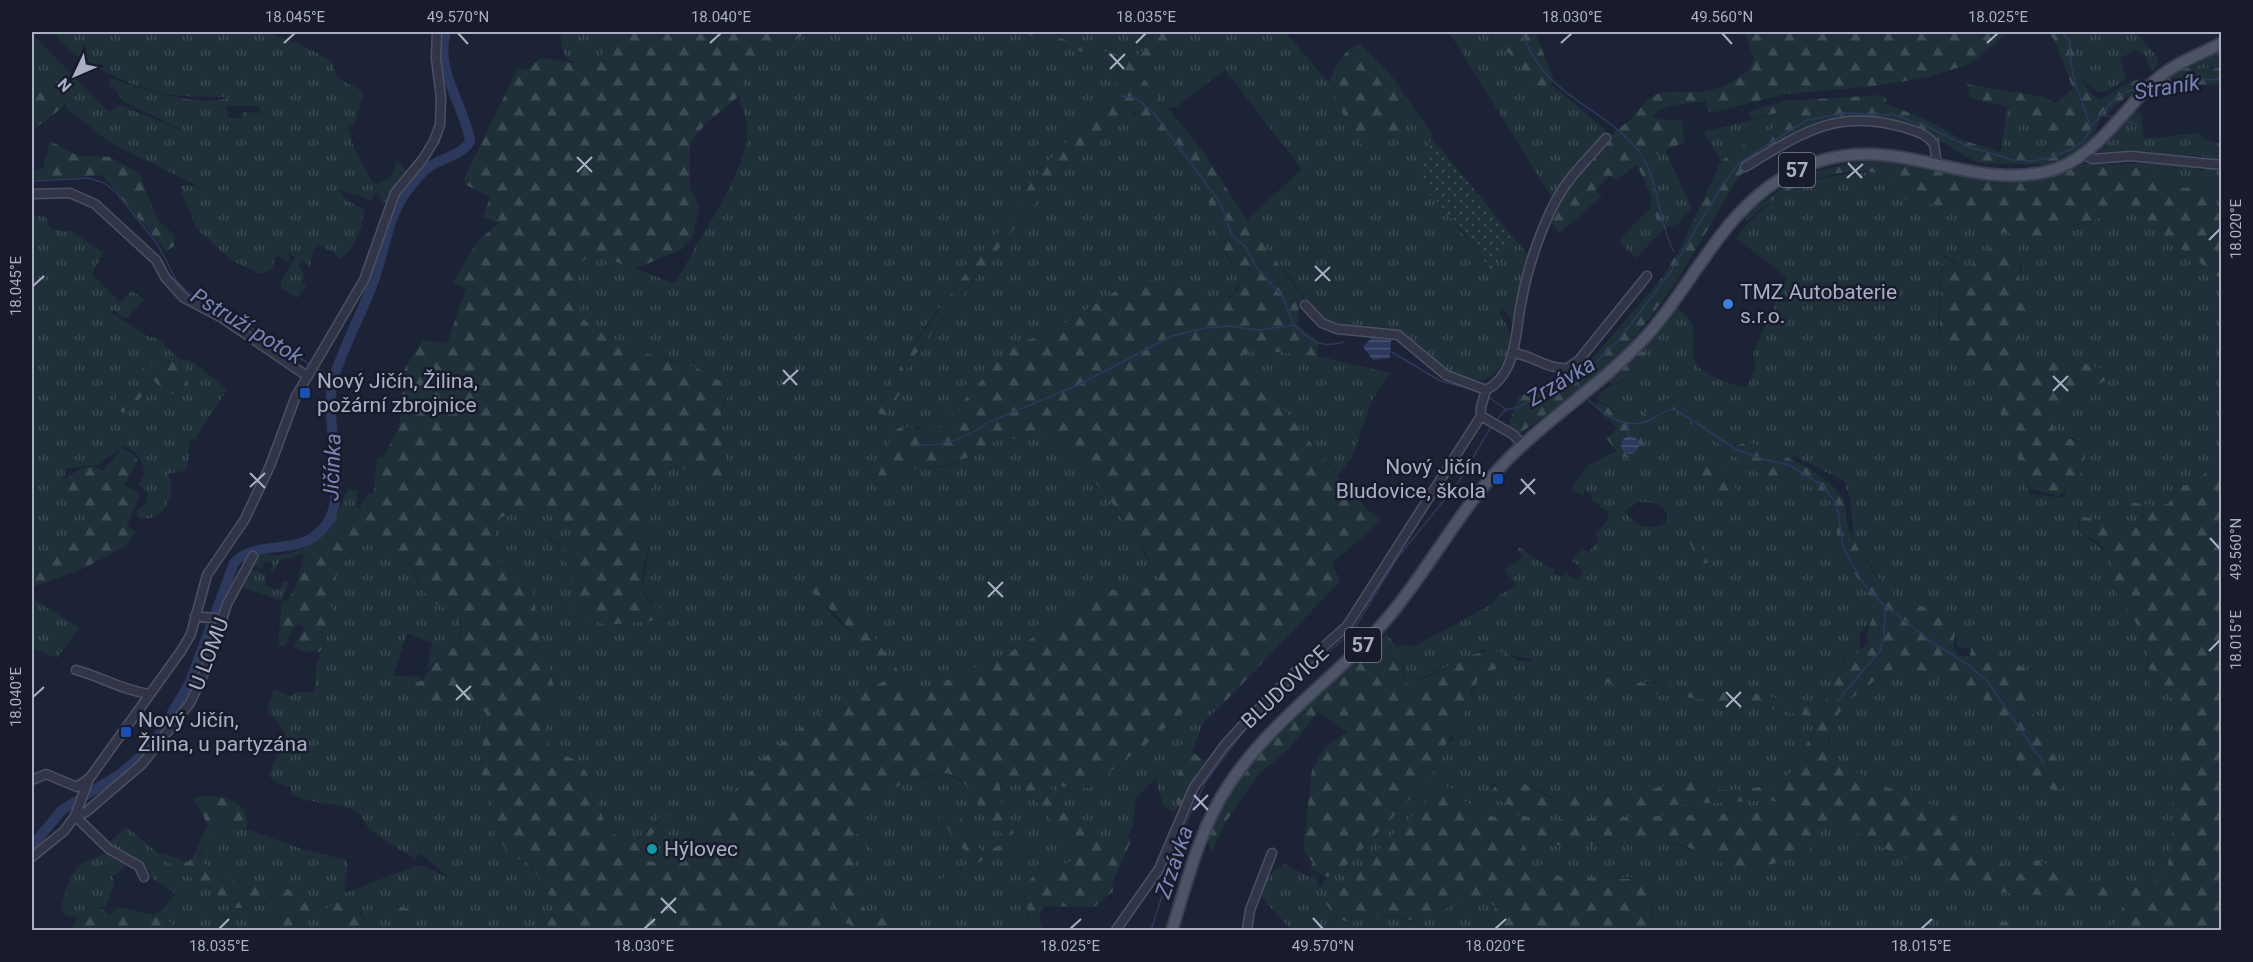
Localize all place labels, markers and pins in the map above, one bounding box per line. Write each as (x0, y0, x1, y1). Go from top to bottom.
place label: TMZ Autobaterie s.r.o. (1740, 280, 1897, 328)
marker: TMZ Autobaterie s.r.o. (1721, 297, 1735, 311)
place label: Nový Jičín, Žilina, požární zbrojnice (317, 369, 478, 417)
marker: Nový Jičín, Žilina, požární zbrojnice (298, 386, 312, 400)
place label: Nový Jičín, Bludovice, škola (1336, 455, 1486, 503)
marker: Nový Jičín, Bludovice, škola (1491, 472, 1505, 486)
place label: Nový Jičín, Žilina, u partyzána (138, 708, 308, 756)
marker: Nový Jičín, Žilina, u partyzána (119, 725, 133, 739)
place label: Hýlovec (664, 837, 738, 861)
marker: Hýlovec (645, 842, 659, 856)

